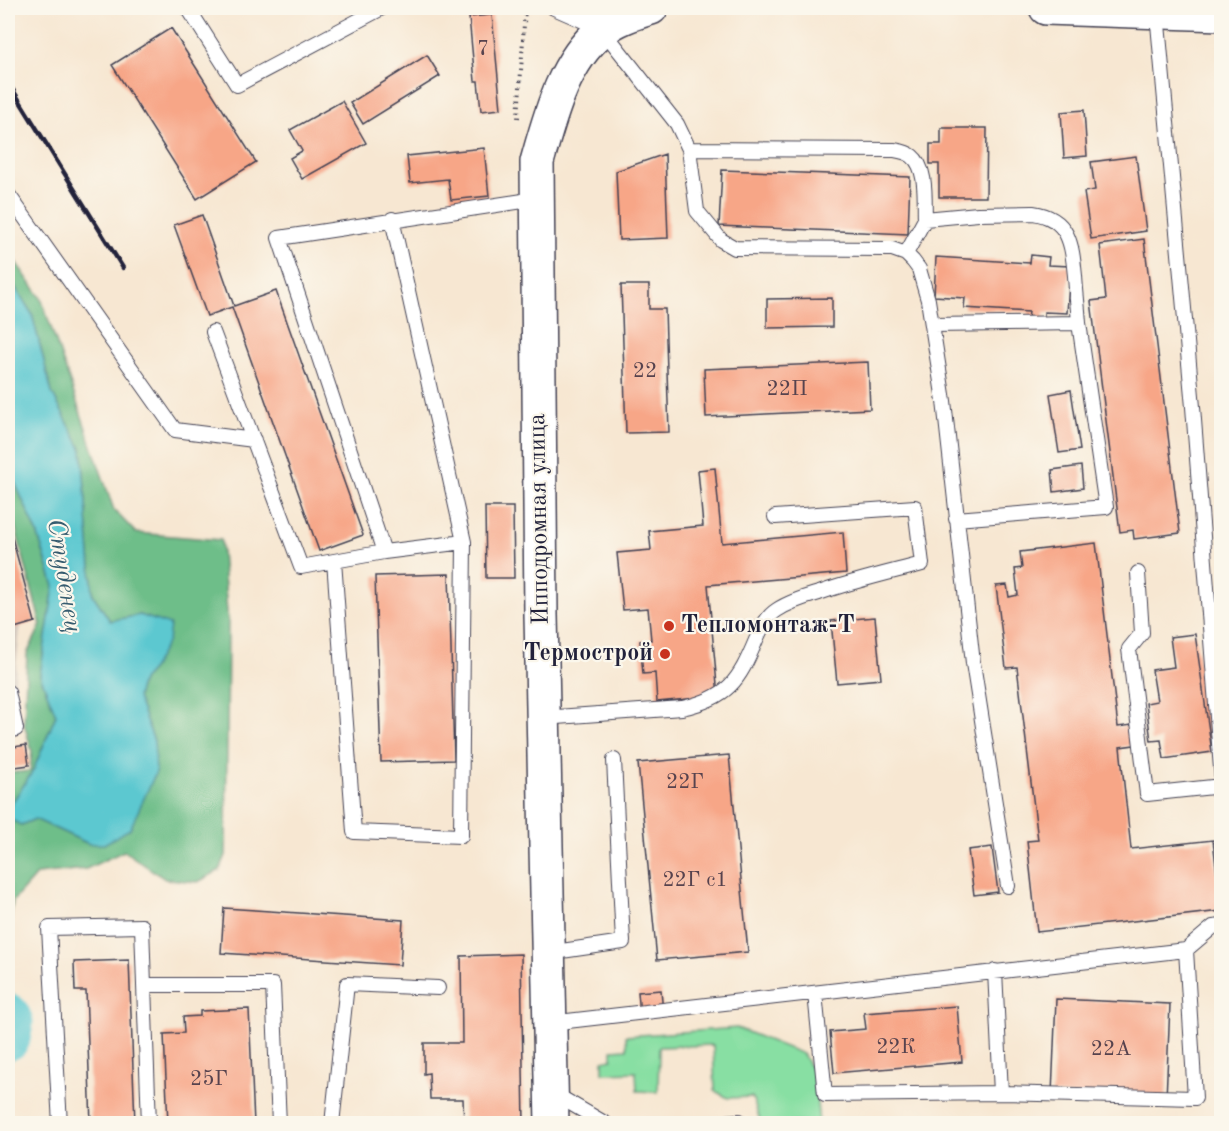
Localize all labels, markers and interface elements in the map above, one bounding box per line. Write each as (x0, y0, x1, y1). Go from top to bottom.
house number: 7 (477, 39, 489, 60)
house number: 22 (633, 361, 657, 382)
house number: 22П (767, 379, 807, 400)
street label: Ипподромная улица (526, 413, 554, 625)
water label: Студенец (42, 517, 86, 635)
place label: Тепломонтаж-Т (681, 614, 855, 638)
marker: Тепломонтаж-Т (662, 619, 676, 633)
place label: Термострой (524, 642, 653, 666)
marker: Термострой (658, 647, 672, 661)
house number: 22Г (666, 772, 704, 793)
house number: 22Г с1 (662, 870, 728, 891)
house number: 22К (876, 1037, 916, 1058)
house number: 22А (1091, 1039, 1131, 1060)
house number: 25Г (190, 1069, 228, 1090)

